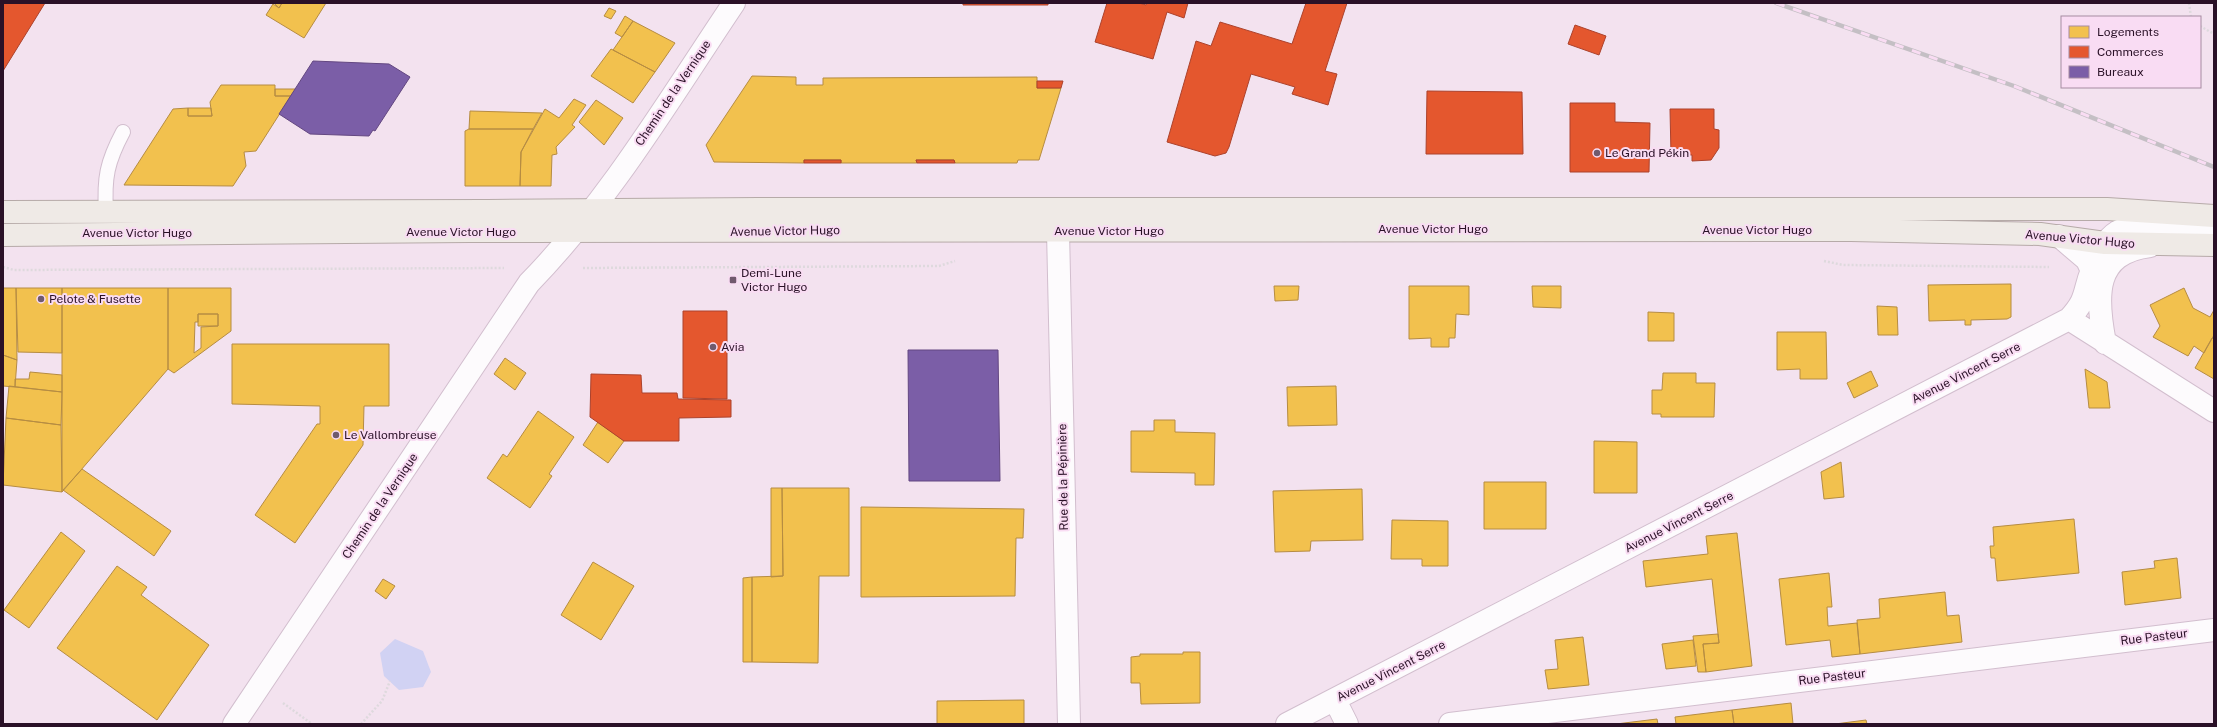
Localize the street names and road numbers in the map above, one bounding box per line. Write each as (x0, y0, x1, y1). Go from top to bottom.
street label: Chemin de la Vernique (632, 37, 714, 149)
street label: Avenue Victor Hugo (1378, 222, 1488, 236)
street label: Avenue Victor Hugo (730, 223, 840, 239)
street label: Avenue Victor Hugo (1702, 223, 1812, 237)
street label: Avenue Victor Hugo (1054, 224, 1164, 238)
street label: Avenue Victor Hugo (406, 225, 516, 239)
street label: Avenue Victor Hugo (82, 226, 192, 240)
street label: Avenue Victor Hugo (2025, 227, 2136, 251)
street label: Avenue Vincent Serre (1909, 339, 2023, 407)
street label: Rue de la Pépinière (1055, 423, 1071, 531)
street label: Chemin de la Vernique (339, 450, 421, 562)
street label: Avenue Vincent Serre (1622, 488, 1736, 556)
street label: Rue Pasteur (2120, 626, 2189, 648)
street label: Avenue Vincent Serre (1334, 637, 1448, 705)
street label: Rue Pasteur (1798, 666, 1867, 688)

